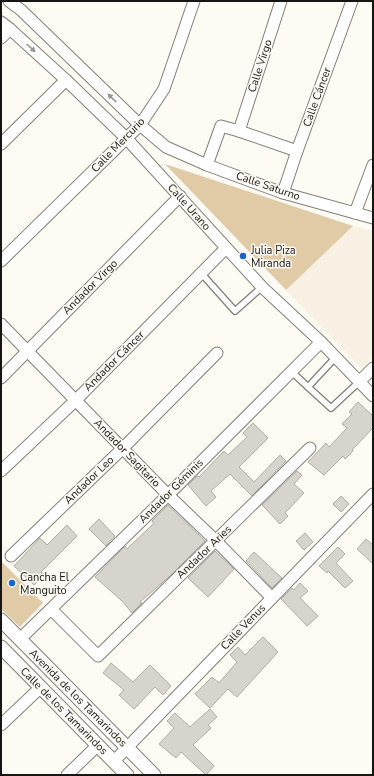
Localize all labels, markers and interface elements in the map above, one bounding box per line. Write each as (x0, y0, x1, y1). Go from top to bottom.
street label: Calle Virgo (244, 38, 276, 94)
one-way arrow (25, 43, 36, 52)
street label: Calle Cáncer (299, 65, 335, 129)
one-way arrow (107, 93, 117, 103)
street label: Calle Mercurio (88, 114, 148, 176)
street label: Calle Saturno (234, 168, 302, 204)
street label: Calle Urano (164, 180, 214, 234)
place label: Julia Piza Miranda (250, 243, 296, 271)
marker: Julia Piza Miranda (238, 251, 248, 261)
street label: Andador Virgo (59, 256, 121, 318)
street label: Andador Cáncer (80, 327, 148, 395)
street label: Andador Sagitario (90, 416, 164, 490)
street label: Andador Leo (61, 452, 117, 508)
street label: Andador Géminis (135, 455, 207, 527)
street label: Andador Aries (173, 522, 235, 582)
place label: Cancha El Manguito (20, 570, 70, 598)
marker: Cancha El Manguito (7, 578, 17, 588)
street label: Calle Venus (217, 601, 269, 653)
street label: Avenida de los Tamarindos (26, 646, 130, 750)
street label: Calle de los Tamarindos (17, 664, 111, 758)

